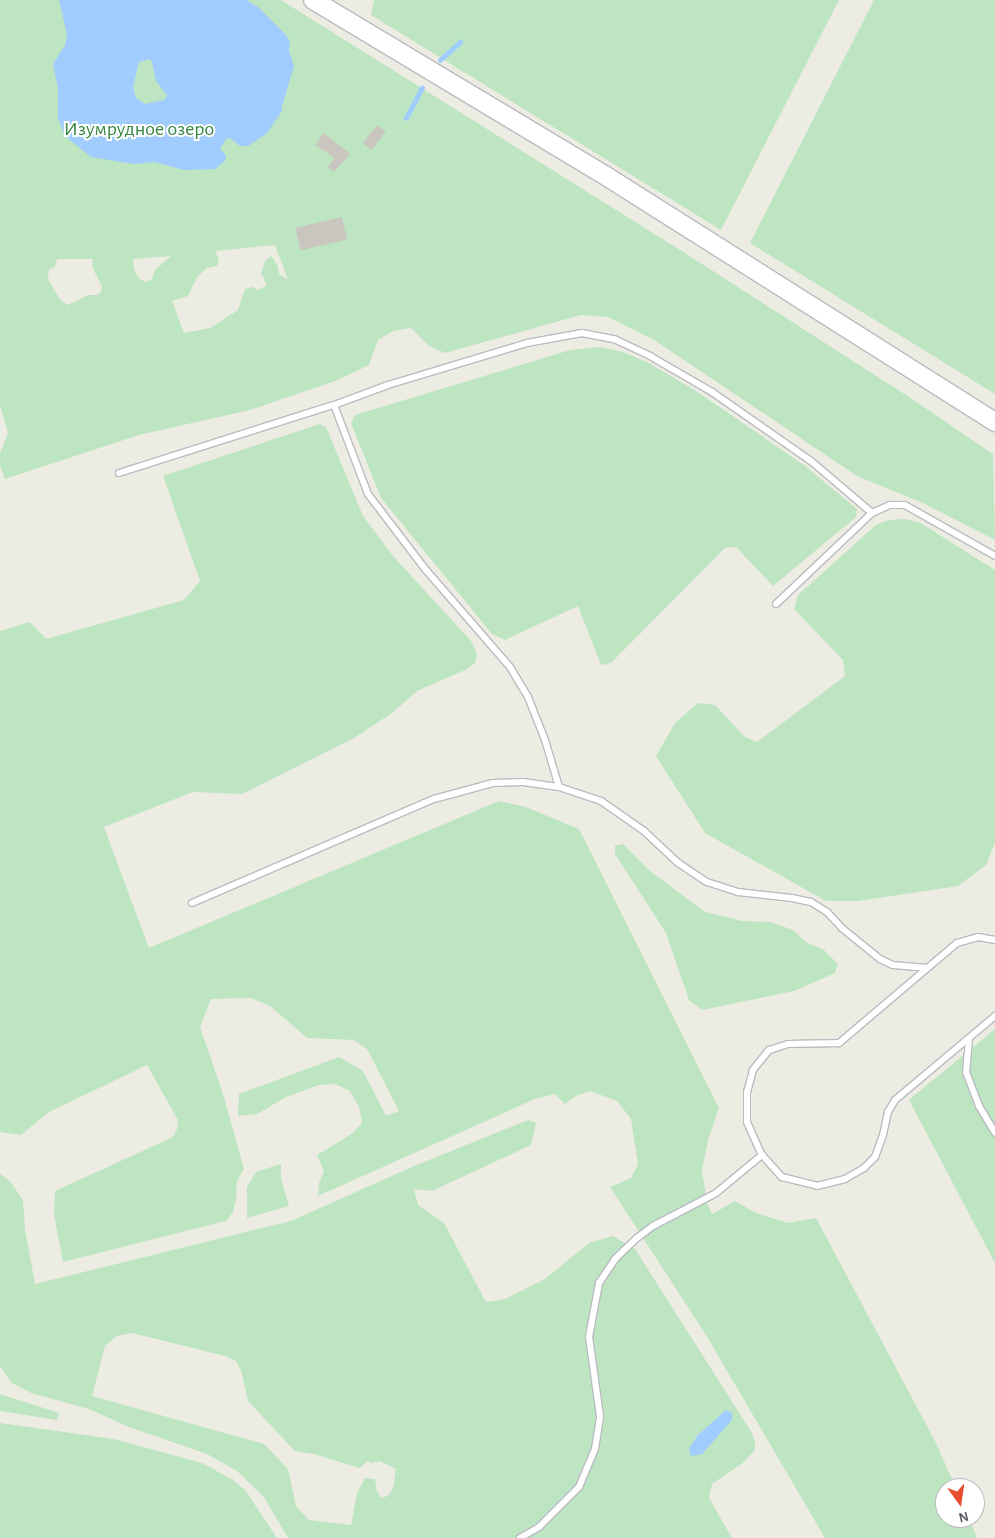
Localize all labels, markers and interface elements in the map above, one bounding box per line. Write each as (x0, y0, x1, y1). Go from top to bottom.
park label: Изумрудное озеро (64, 117, 214, 141)
north arrow (935, 1478, 985, 1528)
text: N (957, 1509, 970, 1525)

